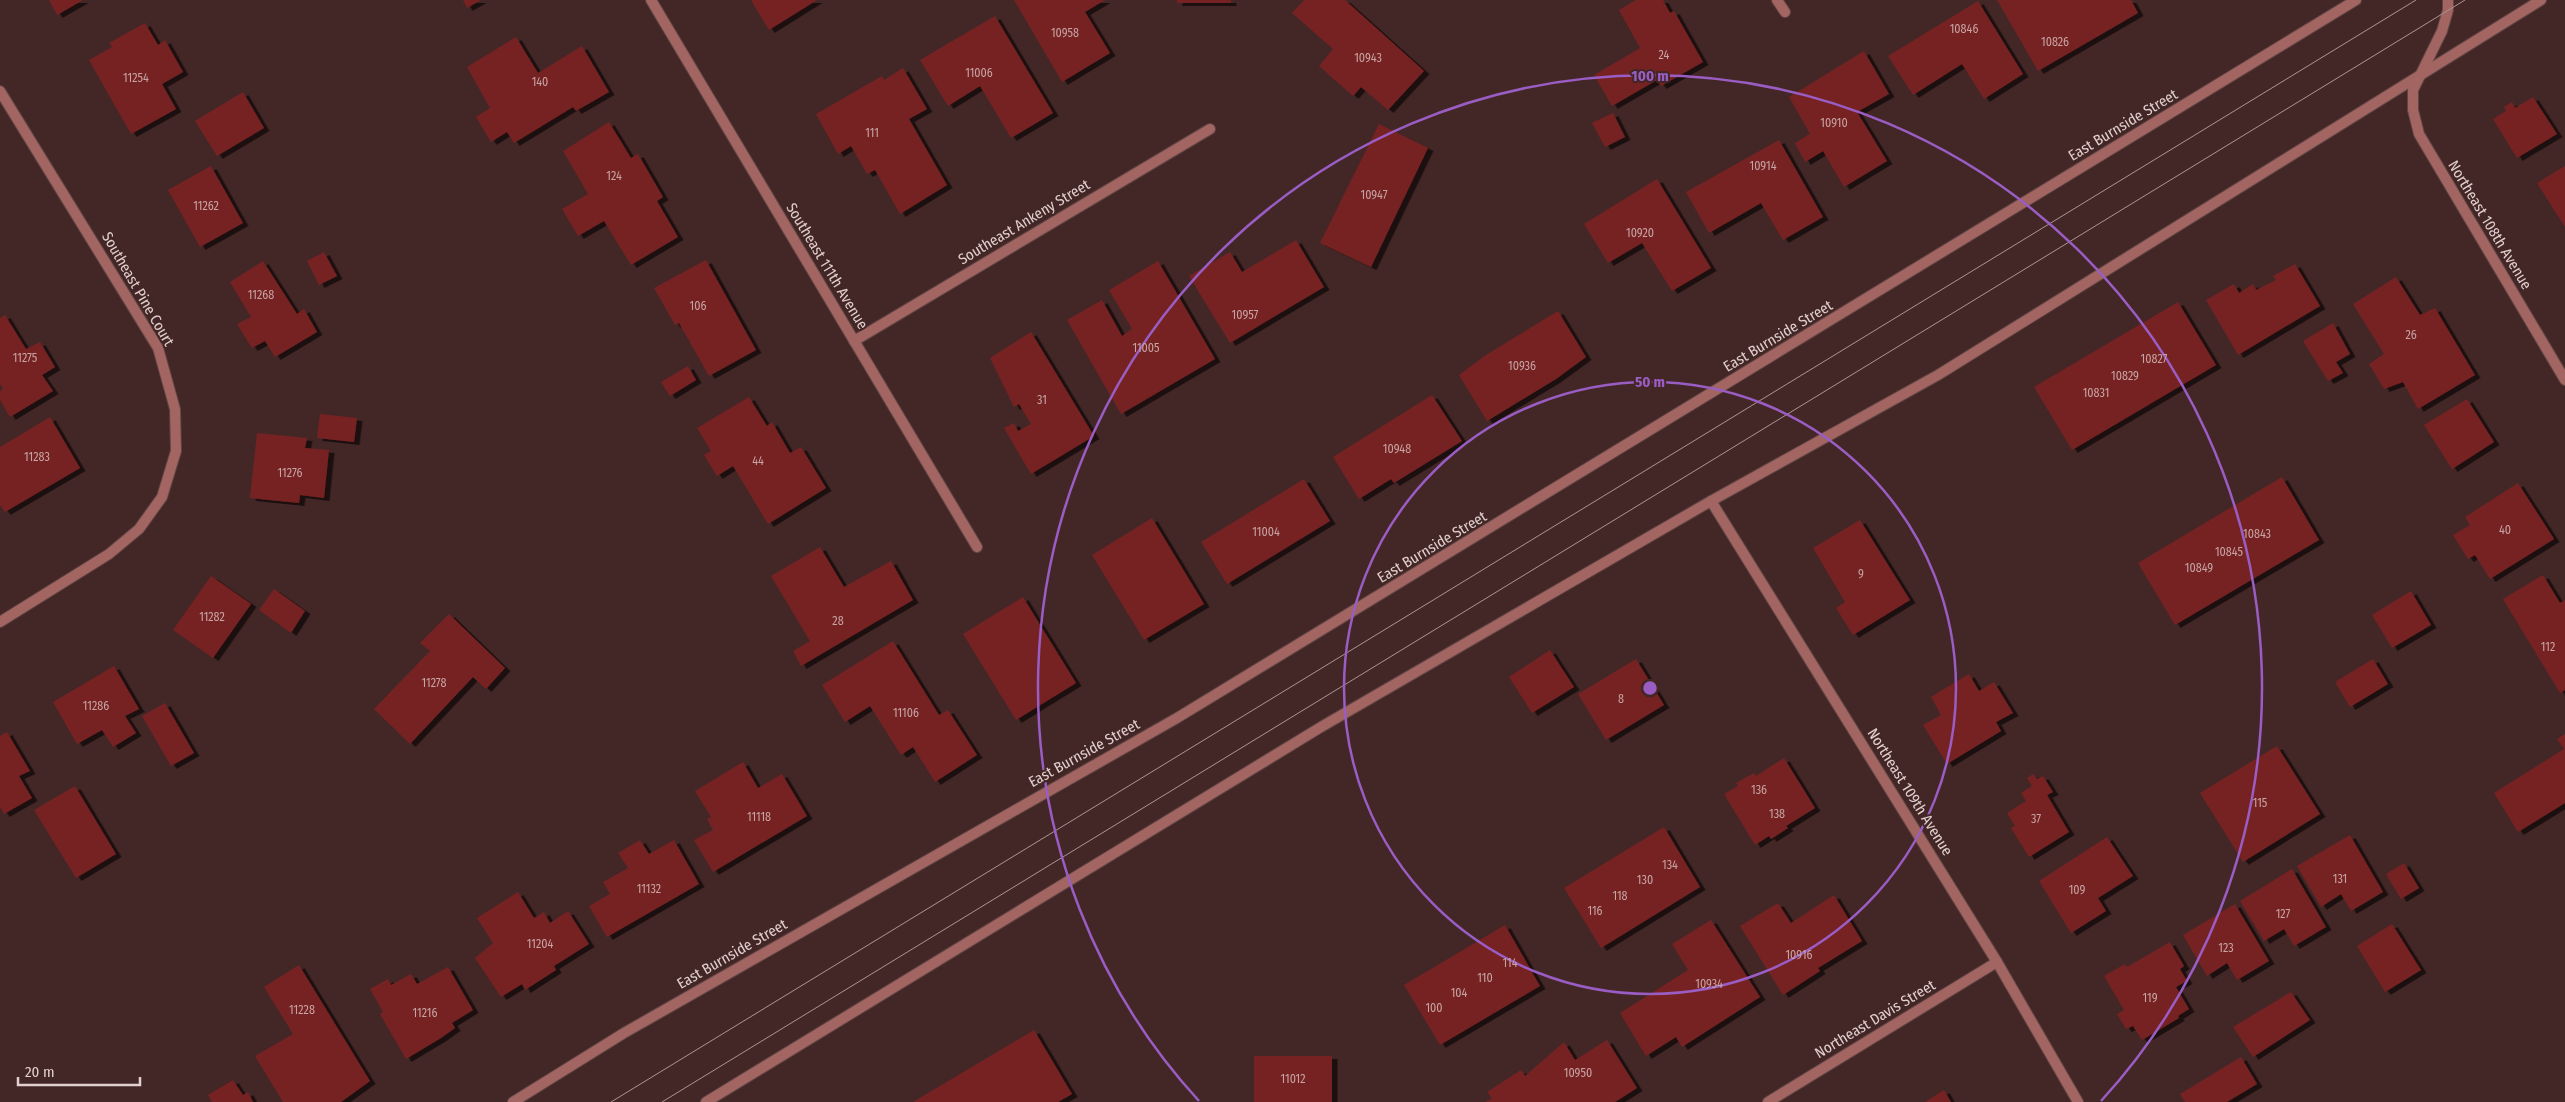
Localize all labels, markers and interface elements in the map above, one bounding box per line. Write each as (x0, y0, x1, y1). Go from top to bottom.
house number: 10846 (1950, 22, 1978, 36)
house number: 10958 (1051, 26, 1079, 40)
house number: 10826 (2041, 35, 2069, 49)
house number: 24 (1659, 48, 1670, 62)
house number: 10943 (1354, 51, 1382, 65)
house number: 11006 (965, 66, 993, 80)
text: 100 m (1631, 67, 1669, 85)
house number: 11254 (123, 71, 149, 85)
house number: 140 (532, 75, 548, 89)
street label: East Burnside Street (2065, 85, 2181, 165)
house number: 10910 (1820, 116, 1848, 130)
house number: 111 (865, 126, 879, 140)
street label: Northeast 108th Avenue (2444, 157, 2536, 293)
house number: 10914 (1750, 159, 1777, 173)
house number: 124 (606, 169, 622, 183)
street label: Southeast Ankeny Street (955, 176, 1093, 268)
house number: 10947 (1360, 188, 1388, 202)
house number: 11262 (193, 199, 219, 213)
street label: Southeast 111th Avenue (782, 200, 872, 332)
house number: 10920 (1626, 226, 1654, 240)
street label: Southeast Pine Court (98, 229, 178, 349)
house number: 11268 (248, 288, 274, 302)
street label: East Burnside Street (1720, 296, 1836, 376)
house number: 106 (690, 299, 706, 313)
house number: 10957 (1232, 308, 1259, 322)
house number: 26 (2405, 328, 2417, 342)
house number: 11005 (1132, 341, 1160, 355)
house number: 11275 (13, 351, 38, 365)
house number: 10827 (2141, 352, 2168, 366)
house number: 10936 (1508, 359, 1536, 373)
house number: 10829 (2111, 369, 2139, 383)
text: 50 m (1635, 373, 1665, 391)
house number: 10831 (2083, 386, 2109, 400)
house number: 31 (1037, 393, 1047, 407)
house number: 10948 (1383, 442, 1411, 456)
house number: 11283 (24, 450, 50, 464)
house number: 44 (752, 454, 764, 468)
house number: 11276 (278, 466, 303, 480)
street label: East Burnside Street (1374, 507, 1490, 587)
house number: 40 (2499, 523, 2511, 537)
house number: 11004 (1252, 525, 1280, 539)
house number: 10843 (2243, 527, 2271, 541)
house number: 10845 (2215, 545, 2244, 559)
house number: 10849 (2185, 561, 2213, 575)
house number: 9 (1858, 567, 1864, 581)
house number: 11282 (199, 610, 225, 624)
house number: 28 (832, 614, 844, 628)
house number: 112 (2541, 640, 2555, 654)
house number: 11278 (421, 676, 447, 690)
centre of rings (1641, 679, 1659, 697)
house number: 8 (1618, 692, 1624, 706)
house number: 11286 (83, 699, 109, 713)
house number: 11106 (893, 706, 919, 720)
street label: East Burnside Street (1025, 715, 1143, 791)
street label: Northeast 109th Avenue (1864, 725, 1956, 859)
house number: 136 (1751, 783, 1767, 797)
house number: 115 (2253, 796, 2268, 810)
house number: 138 (1769, 807, 1785, 821)
house number: 11118 (747, 810, 771, 824)
house number: 37 (2031, 812, 2041, 826)
house number: 134 (1662, 858, 1678, 872)
house number: 131 (2333, 872, 2347, 886)
house number: 130 (1637, 873, 1653, 887)
house number: 11132 (637, 882, 661, 896)
house number: 109 (2069, 883, 2086, 897)
house number: 118 (1612, 889, 1628, 903)
house number: 116 (1587, 904, 1603, 918)
house number: 127 (2276, 907, 2291, 921)
street label: East Burnside Street (674, 915, 790, 993)
house number: 11204 (527, 937, 553, 951)
house number: 123 (2218, 941, 2234, 955)
house number: 10916 (1785, 948, 1813, 962)
house number: 114 (1502, 956, 1518, 970)
house number: 110 (1477, 971, 1493, 985)
street label: Northeast Davis Street (1811, 976, 1939, 1062)
house number: 10934 (1695, 977, 1723, 991)
house number: 104 (1451, 986, 1468, 1000)
house number: 119 (2142, 991, 2158, 1005)
house number: 100 (1425, 1001, 1443, 1015)
house number: 11228 (289, 1003, 315, 1017)
house number: 11216 (413, 1006, 437, 1020)
scale bar (18, 1054, 140, 1086)
text: 20 m (25, 1063, 55, 1081)
house number: 10950 (1564, 1066, 1592, 1080)
house number: 11012 (1280, 1072, 1306, 1086)

